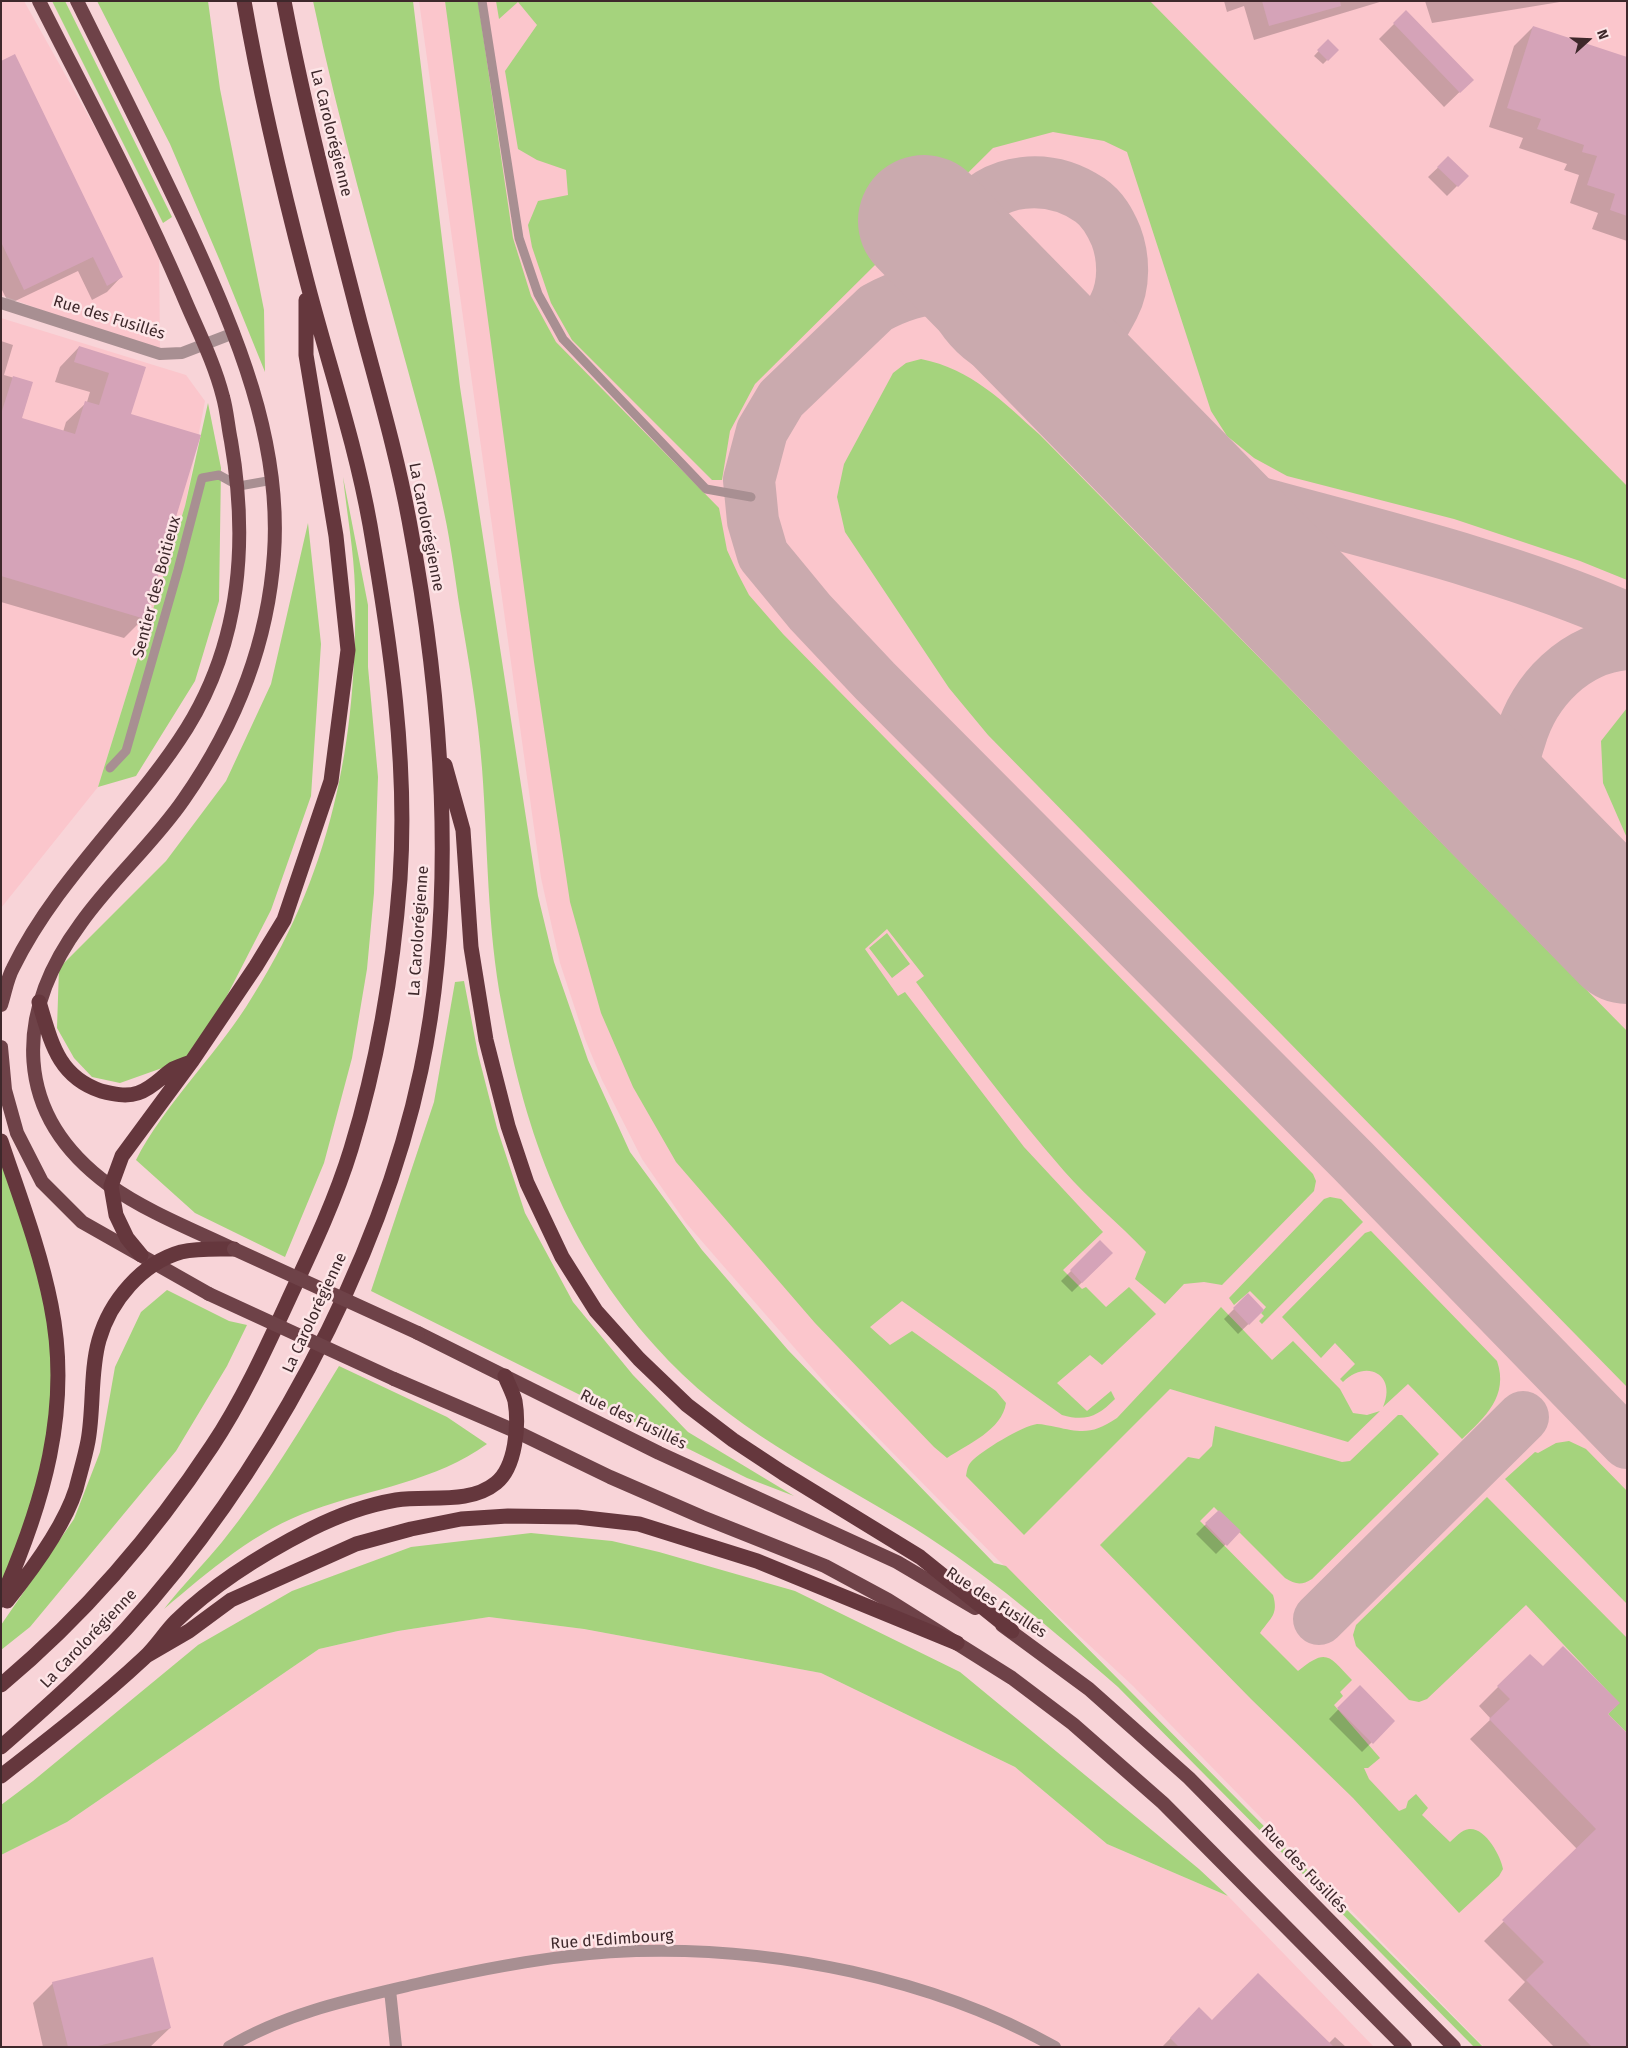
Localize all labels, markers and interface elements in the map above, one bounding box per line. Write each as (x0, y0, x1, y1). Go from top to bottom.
north arrow (1563, 15, 1613, 65)
text: N (1593, 27, 1612, 42)
street label: La Carolorégienne (306, 67, 356, 199)
street label: Rue des Fusillés (51, 292, 167, 344)
street label: La Carolorégienne (404, 461, 448, 593)
street label: Sentier des Boitieux (129, 514, 185, 660)
street label: La Carolorégienne (405, 865, 433, 997)
street label: La Carolorégienne (279, 1250, 351, 1376)
street label: Rue des Fusillés (577, 1386, 689, 1454)
street label: Rue des Fusillés (942, 1563, 1050, 1643)
street label: La Carolorégienne (37, 1585, 141, 1693)
street label: Rue des Fusillés (1257, 1821, 1351, 1917)
street label: Rue d'Edimbourg (550, 1926, 674, 1954)

